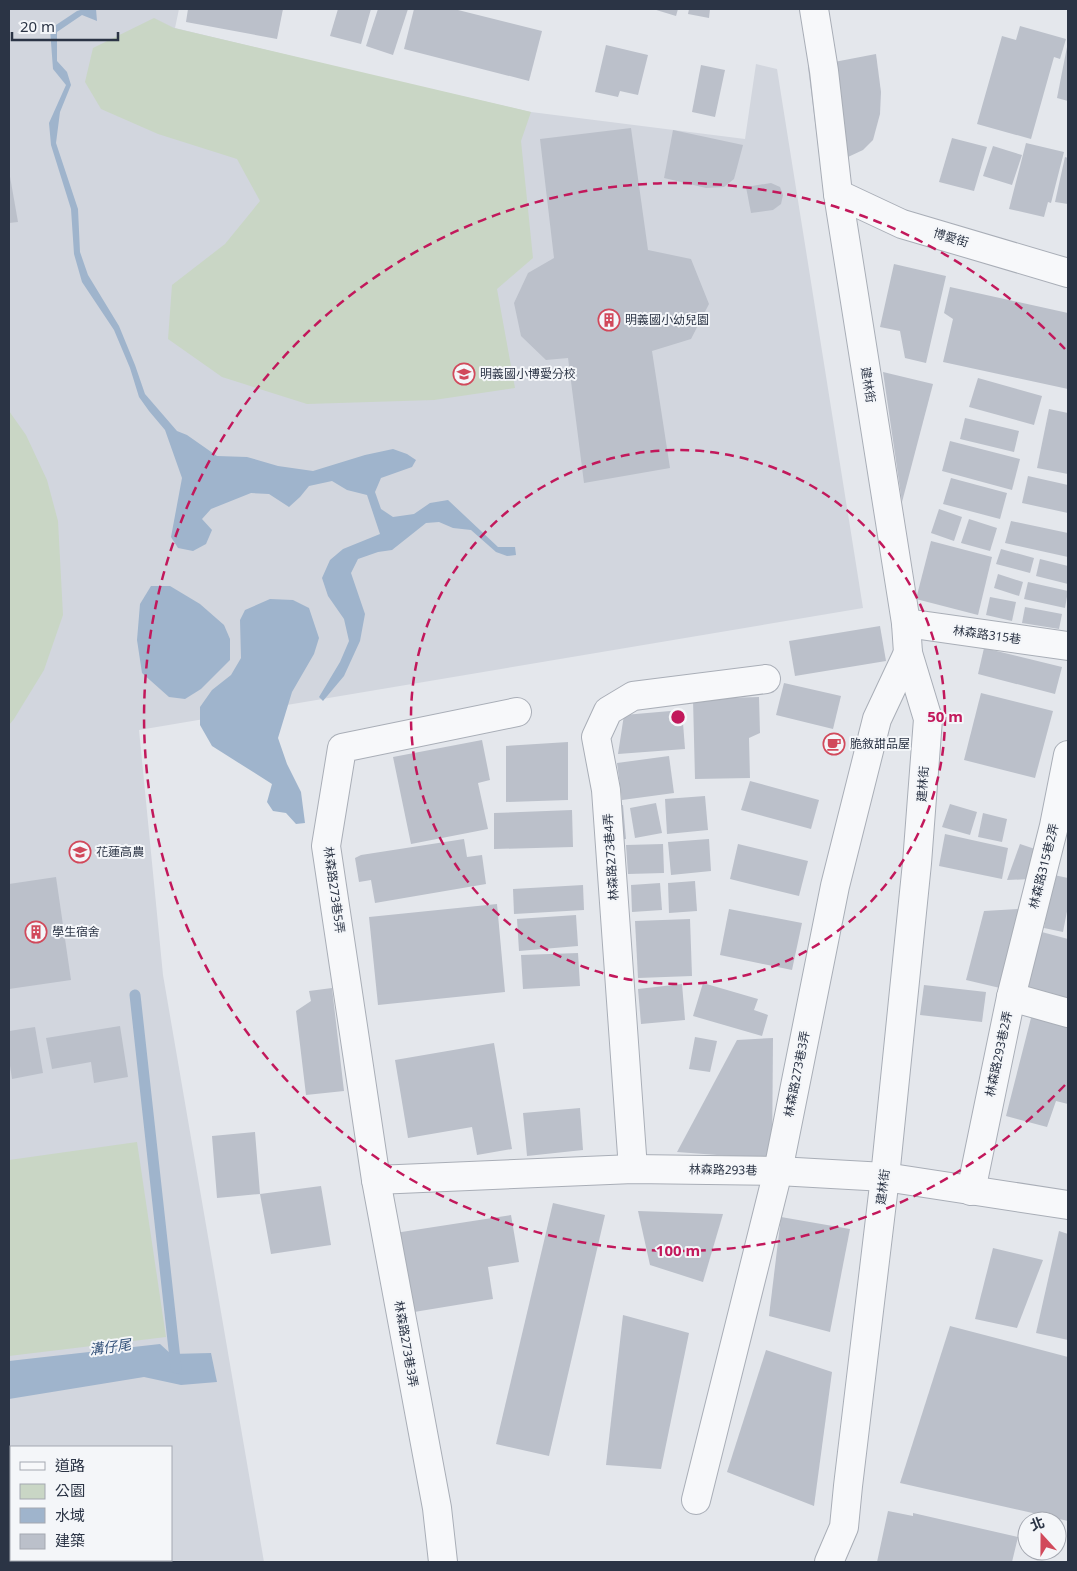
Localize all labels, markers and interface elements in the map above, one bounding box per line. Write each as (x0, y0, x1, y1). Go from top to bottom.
scale bar (12, 10, 119, 42)
text: 20 m (20, 16, 55, 36)
street label: 博愛街 (931, 224, 971, 251)
building icon: 明義國小幼兒園 (597, 308, 621, 332)
place label: 明義國小幼兒園 (625, 311, 709, 328)
school or university icon: 明義國小博愛分校 (452, 362, 476, 386)
place label: 明義國小博愛分校 (480, 365, 576, 382)
street label: 建林街 (857, 366, 880, 404)
street label: 林森路315巷 (952, 621, 1022, 648)
text: 50 m (927, 706, 963, 726)
centre of rings (669, 708, 687, 726)
cafe icon: 脆敘甜品屋 (822, 732, 846, 756)
place label: 脆敘甜品屋 (850, 735, 910, 752)
street label: 建林街 (913, 765, 932, 803)
street label: 林森路273巷4弄 (599, 813, 622, 901)
street label: 林森路315巷2弄 (1025, 821, 1062, 910)
school or university icon: 花蓮高農 (68, 840, 92, 864)
place label: 花蓮高農 (96, 843, 144, 860)
street label: 林森路273巷5弄 (320, 845, 349, 934)
building icon: 學生宿舍 (24, 920, 48, 944)
place label: 學生宿舍 (52, 923, 100, 940)
street label: 林森路293巷2弄 (981, 1009, 1016, 1098)
street label: 林森路273巷3弄 (780, 1029, 813, 1118)
street label: 林森路293巷 (689, 1160, 757, 1179)
street label: 建林街 (872, 1168, 893, 1206)
text: 100 m (656, 1240, 700, 1260)
street label: 林森路273巷3弄 (391, 1299, 422, 1388)
water label: 溝仔尾 (88, 1334, 134, 1359)
legend (10, 1446, 172, 1561)
text: 道路 (55, 1455, 85, 1475)
text: 公園 (55, 1480, 85, 1500)
text: 水域 (55, 1505, 85, 1525)
north arrow (1017, 1511, 1067, 1561)
text: 北 (1027, 1512, 1047, 1535)
text: 建築 (55, 1530, 85, 1550)

